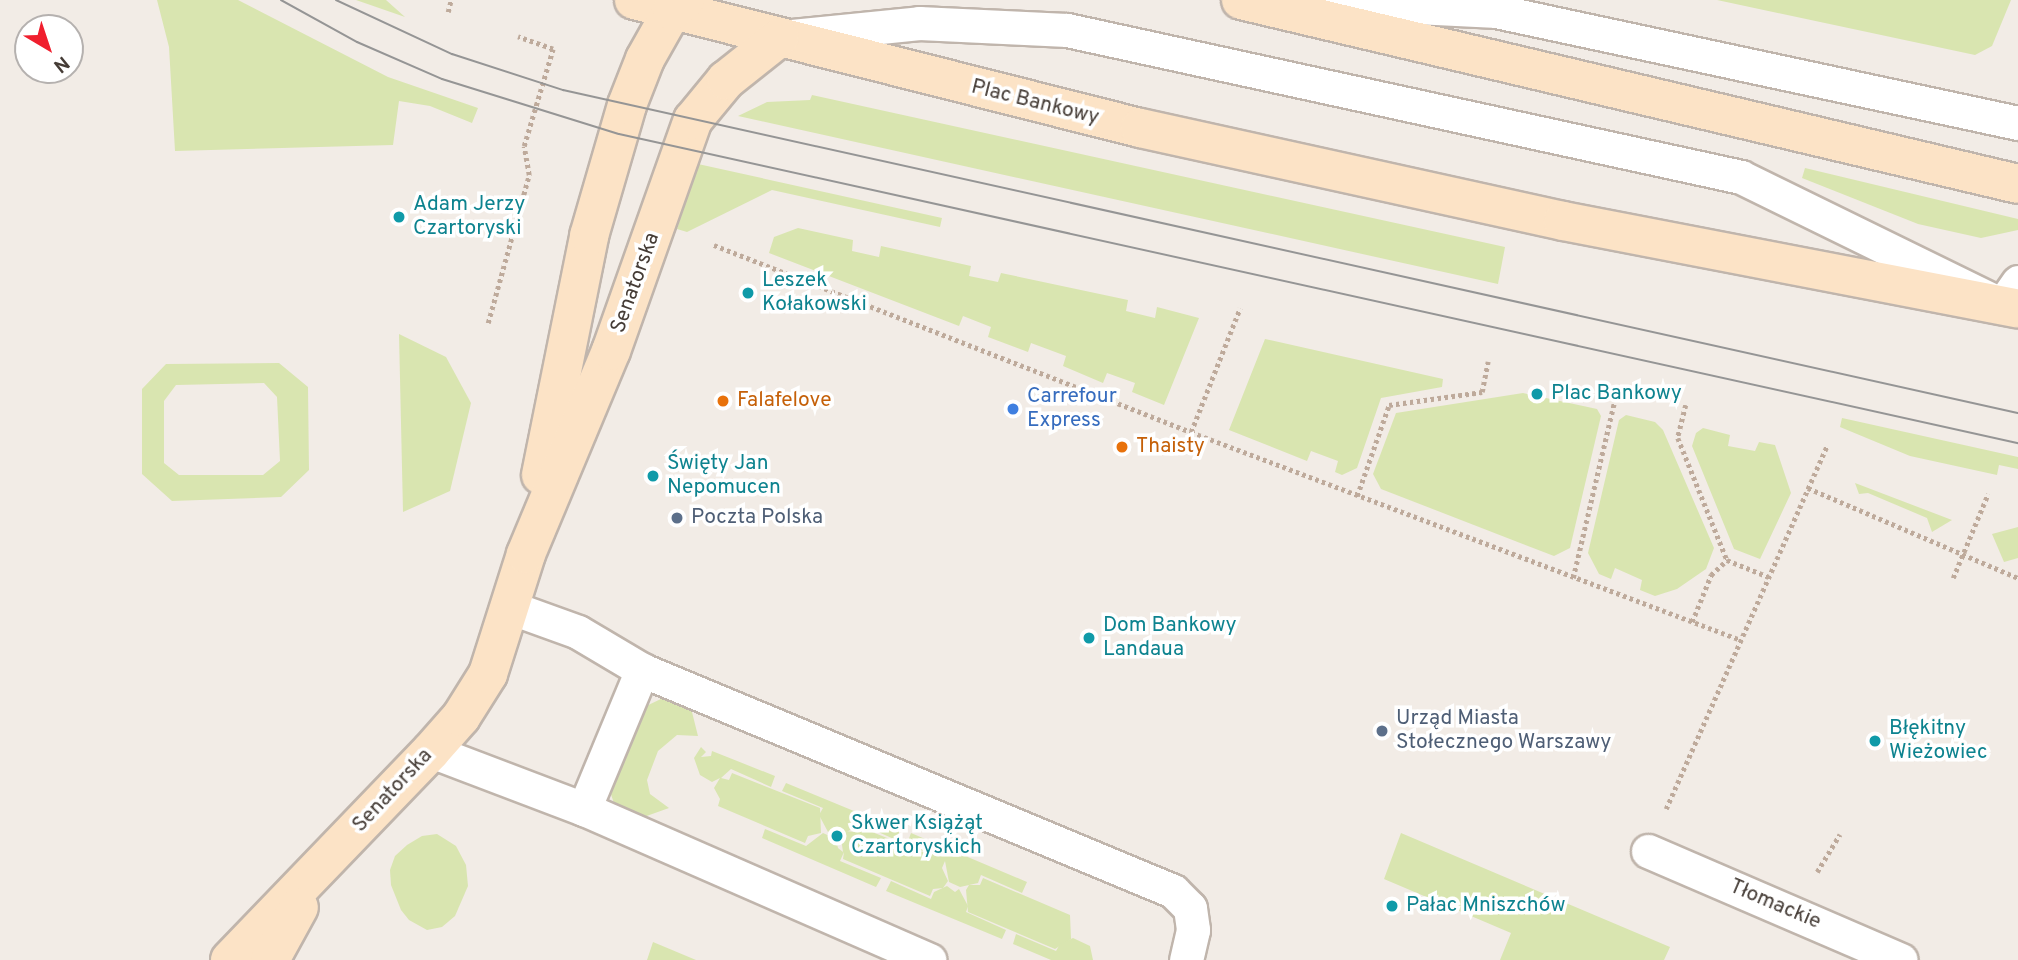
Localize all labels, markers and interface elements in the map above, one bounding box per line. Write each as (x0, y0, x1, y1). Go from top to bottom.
north arrow (14, 14, 84, 84)
text: N (48, 50, 74, 77)
street label: Plac Bankowy (969, 75, 1101, 131)
place label: Adam Jerzy Czartoryski (413, 192, 525, 242)
marker: Adam Jerzy Czartoryski (391, 209, 407, 225)
street label: Senatorska (606, 229, 666, 337)
place label: Leszek Kołakowski (762, 268, 867, 318)
marker: Leszek Kołakowski (740, 285, 756, 301)
place label: Plac Bankowy (1551, 381, 1682, 407)
place label: Carrefour Express (1027, 384, 1117, 434)
marker: Plac Bankowy (1529, 386, 1545, 402)
place label: Falafelove (737, 388, 832, 414)
marker: Falafelove (715, 393, 731, 409)
marker: Carrefour Express (1005, 401, 1021, 417)
place label: Thaisty (1136, 434, 1205, 460)
marker: Thaisty (1114, 439, 1130, 455)
place label: Święty Jan Nepomucen (667, 451, 781, 501)
marker: Święty Jan Nepomucen (645, 468, 661, 484)
place label: Poczta Polska (691, 505, 823, 531)
marker: Poczta Polska (669, 510, 685, 526)
place label: Dom Bankowy Landaua (1103, 613, 1237, 663)
marker: Dom Bankowy Landaua (1081, 630, 1097, 646)
place label: Urząd Miasta Stołecznego Warszawy (1396, 706, 1612, 756)
place label: Błękitny Wieżowiec (1889, 716, 1987, 766)
marker: Urząd Miasta Stołecznego Warszawy (1374, 723, 1390, 739)
marker: Błękitny Wieżowiec (1867, 733, 1883, 749)
street label: Senatorska (348, 744, 438, 838)
place label: Skwer Książąt Czartoryskich (851, 811, 983, 861)
marker: Skwer Książąt Czartoryskich (829, 828, 845, 844)
street label: Tłomackie (1725, 874, 1825, 936)
place label: Pałac Mniszchów (1406, 893, 1566, 919)
marker: Pałac Mniszchów (1384, 898, 1400, 914)

